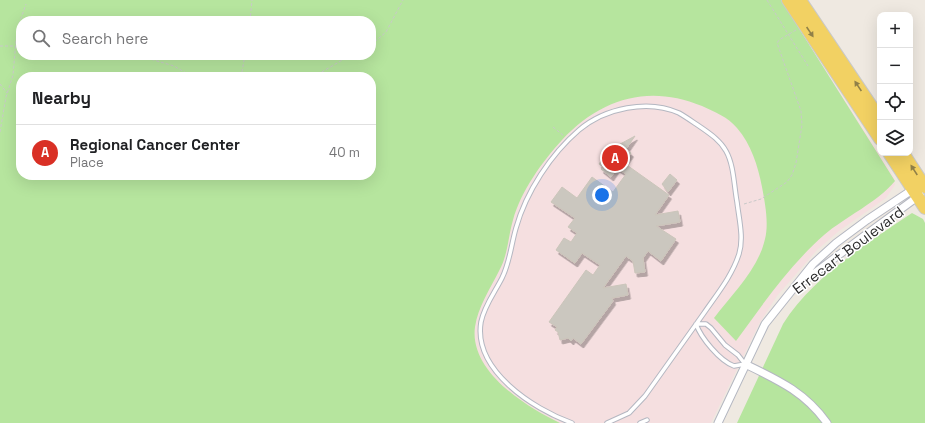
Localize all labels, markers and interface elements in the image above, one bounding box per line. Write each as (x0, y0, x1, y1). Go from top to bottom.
map controls (877, 12, 913, 156)
button: + (877, 12, 913, 48)
search box (16, 16, 376, 60)
icon: search (30, 27, 52, 49)
one-way arrow (806, 27, 814, 38)
text: Search here (62, 29, 148, 48)
button: − (877, 48, 913, 84)
one-way arrow (854, 81, 862, 91)
button: locate (877, 84, 913, 120)
text: Nearby (32, 87, 91, 109)
button: layers (877, 120, 913, 156)
text: Regional Cancer Center (70, 135, 240, 154)
pin: A (602, 143, 628, 173)
text: A (41, 144, 49, 161)
text: 40 m (329, 144, 360, 161)
text: Place (70, 154, 104, 171)
one-way arrow (910, 165, 918, 175)
your location (592, 185, 612, 205)
street label: Errecart Boulevard (789, 202, 907, 298)

